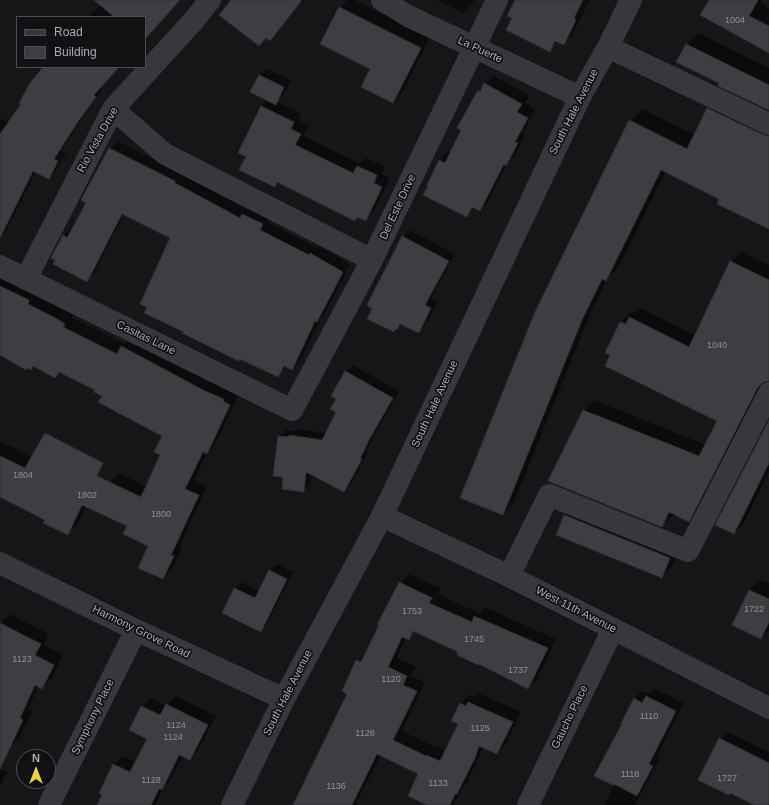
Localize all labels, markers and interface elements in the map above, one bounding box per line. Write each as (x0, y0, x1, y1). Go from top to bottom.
legend (16, 16, 146, 68)
house number: 1004 (725, 16, 745, 26)
text: Road (54, 25, 83, 39)
street label: La Puerte (456, 34, 504, 66)
text: Building (54, 45, 97, 59)
street label: South Hale Avenue (547, 67, 601, 157)
street label: Rio Vista Drive (75, 105, 121, 175)
street label: Del Este Drive (377, 172, 419, 242)
street label: Casitas Lane (114, 318, 178, 358)
house number: 1040 (707, 341, 727, 351)
street label: South Hale Avenue (409, 358, 461, 450)
house number: 1804 (13, 471, 33, 481)
house number: 1802 (77, 491, 97, 501)
house number: 1800 (151, 510, 171, 520)
street label: West 11th Avenue (534, 584, 618, 636)
street label: Harmony Grove Road (90, 603, 192, 661)
house number: 1722 (744, 605, 764, 615)
house number: 1753 (402, 607, 422, 617)
house number: 1745 (464, 635, 484, 645)
street label: South Hale Avenue (261, 648, 315, 738)
house number: 1123 (12, 655, 32, 665)
house number: 1737 (508, 666, 528, 676)
house number: 1120 (381, 675, 401, 685)
street label: Symphony Place (69, 677, 117, 757)
street label: Gaucho Place (549, 683, 591, 751)
house number: 1110 (640, 712, 658, 722)
house number: 1124 (166, 721, 186, 731)
house number: 1125 (470, 724, 490, 734)
house number: 1128 (355, 729, 375, 739)
house number: 1124 (163, 733, 183, 743)
north arrow (16, 749, 56, 789)
text: N (32, 752, 40, 764)
house number: 1118 (621, 770, 639, 780)
house number: 1727 (717, 774, 737, 784)
house number: 1128 (141, 776, 161, 786)
house number: 1133 (428, 779, 448, 789)
house number: 1136 (326, 782, 346, 792)

